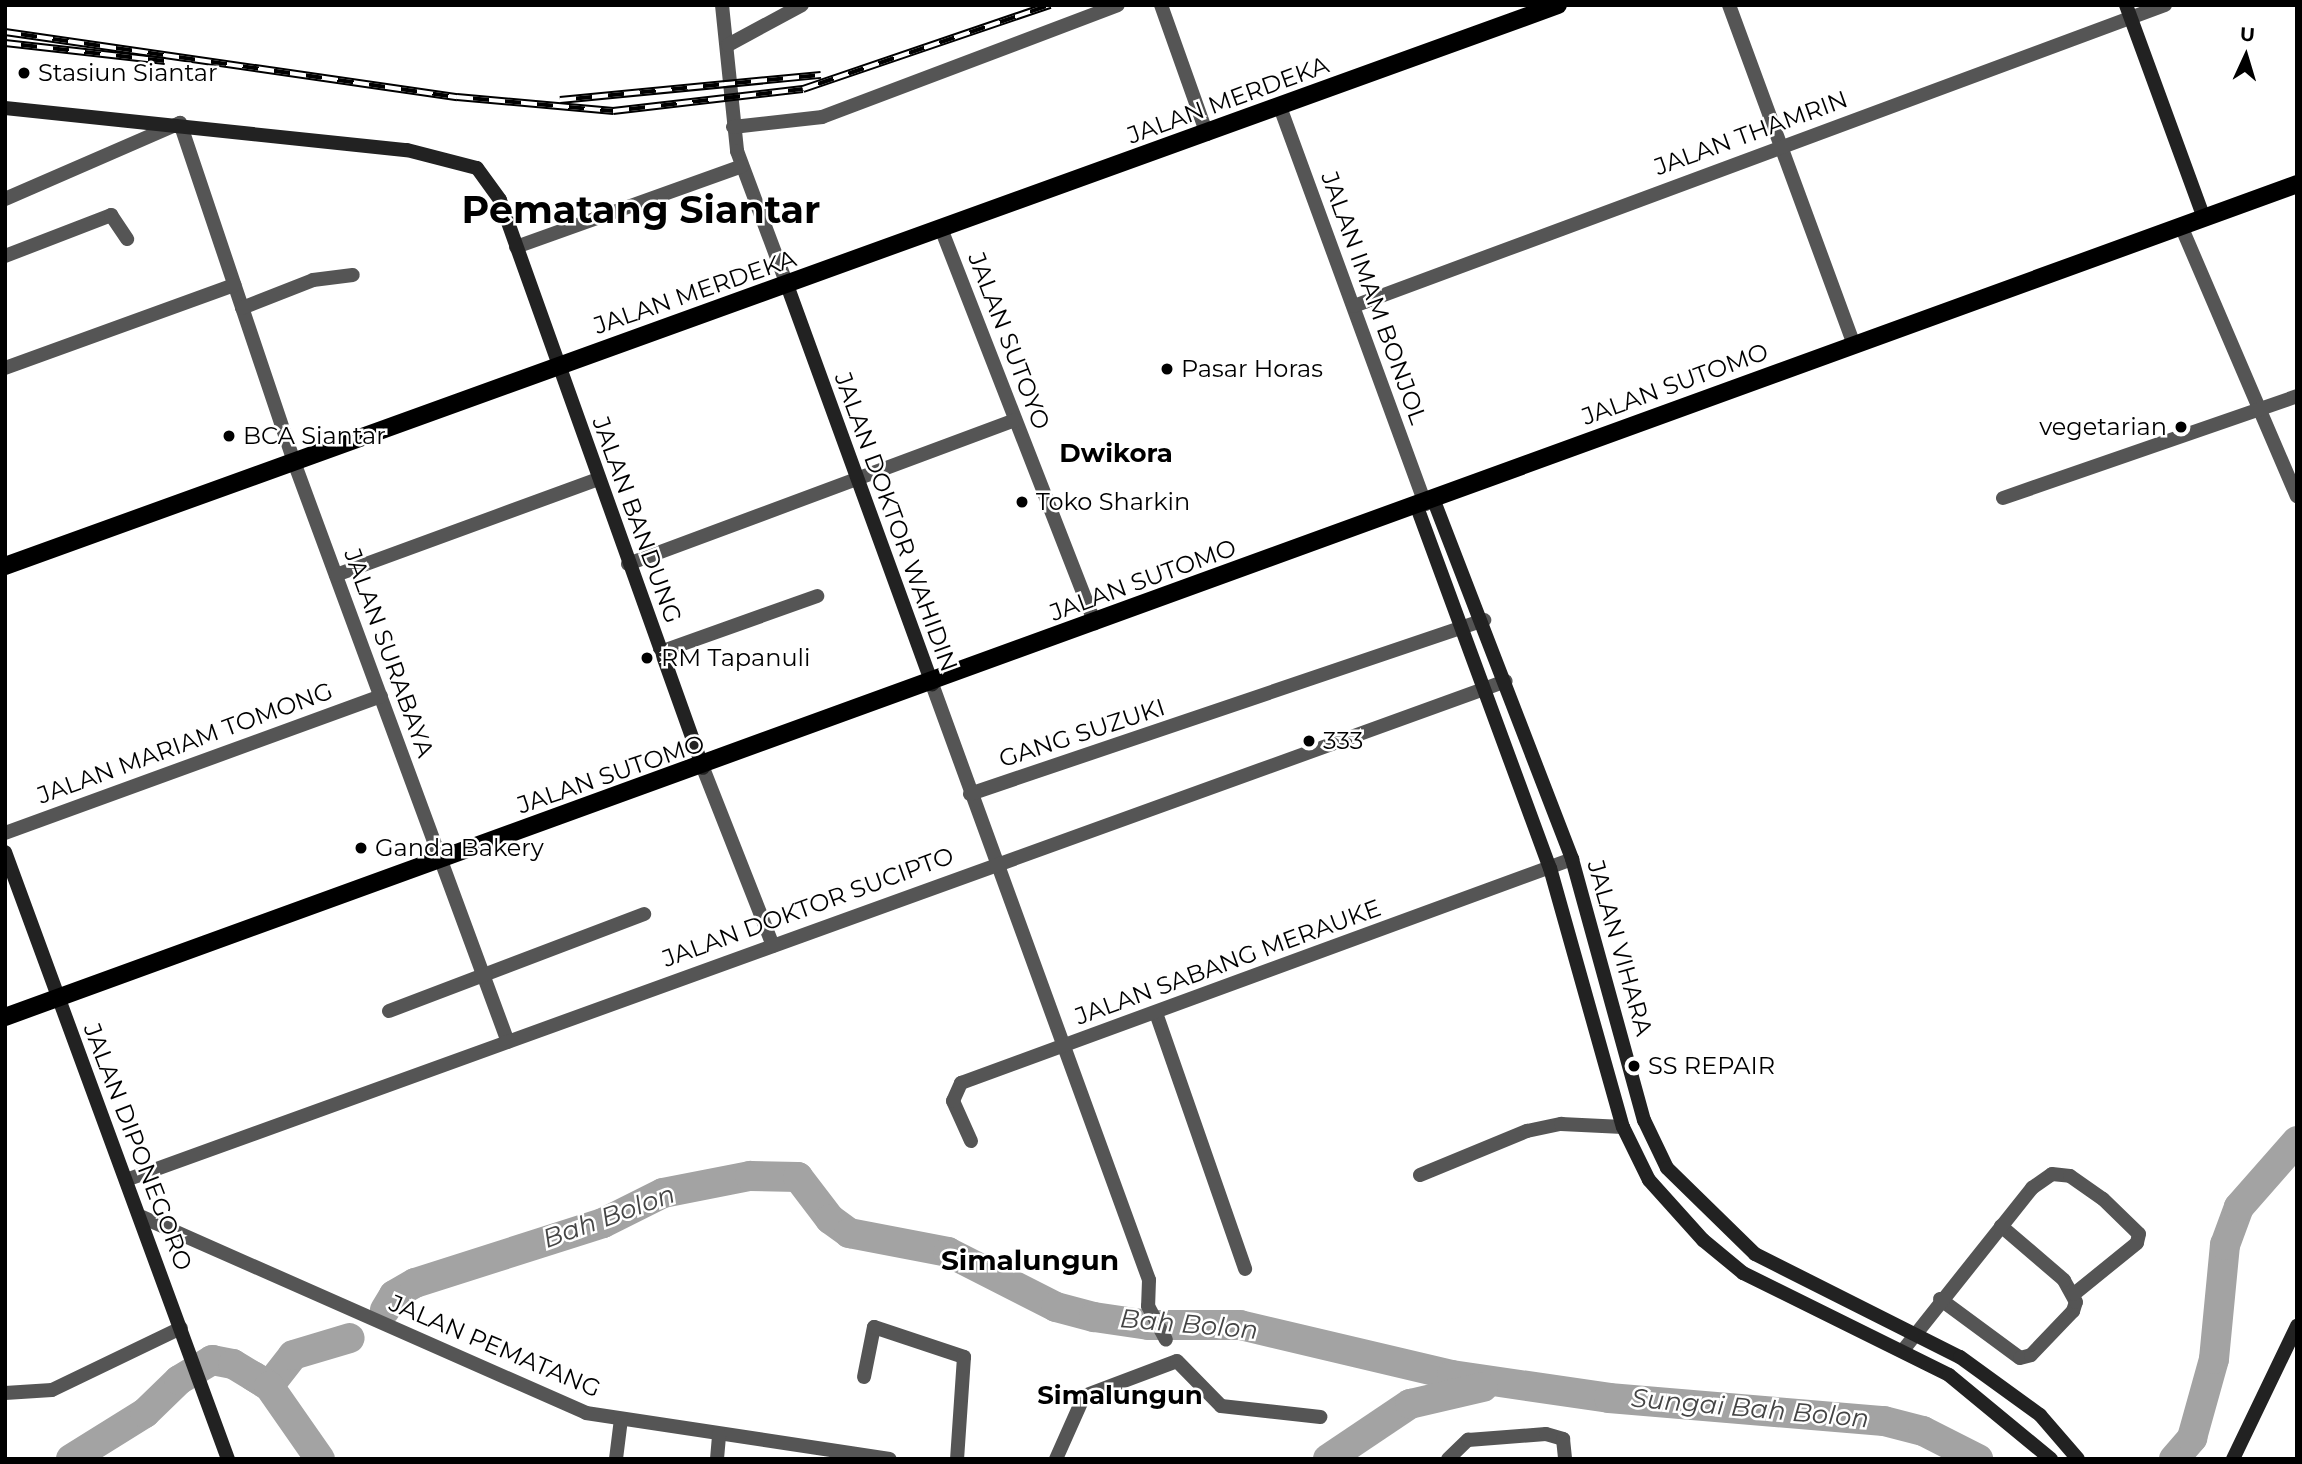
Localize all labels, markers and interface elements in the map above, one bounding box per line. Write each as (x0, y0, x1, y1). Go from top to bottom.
north arrow (2211, 21, 2281, 91)
text: U (2239, 23, 2256, 47)
street label: JALAN MERDEKA (1124, 50, 1332, 150)
place label: Stasiun Siantar (38, 59, 218, 87)
marker: Stasiun Siantar (16, 65, 32, 81)
street label: JALAN THAMRIN (1650, 85, 1852, 181)
street label: JALAN IMAM BONJOL (1315, 168, 1433, 428)
district label: Pematang Siantar (462, 187, 820, 233)
street label: JALAN MERDEKA (590, 244, 800, 340)
street label: JALAN SUTOYO (962, 249, 1056, 433)
street label: JALAN SUTOMO (1578, 337, 1772, 431)
place label: Pasar Horas (1181, 355, 1323, 383)
marker: Pasar Horas (1159, 361, 1175, 377)
street label: JALAN DOKTOR WAHIDIN (828, 369, 964, 675)
street label: JALAN BANDUNG (586, 413, 688, 627)
place label: vegetarian (2039, 413, 2167, 441)
marker: vegetarian (2173, 419, 2189, 435)
place label: BCA Siantar (243, 422, 386, 450)
marker: BCA Siantar (221, 428, 237, 444)
district label: Dwikora (1059, 438, 1173, 470)
place label: Toko Sharkin (1036, 488, 1190, 516)
marker: Toko Sharkin (1014, 494, 1030, 510)
street label: JALAN SUTOMO (1046, 533, 1240, 627)
street label: JALAN SURABAYA (338, 545, 440, 761)
place label: RM Tapanuli (661, 644, 810, 672)
marker: RM Tapanuli (639, 650, 655, 666)
street label: JALAN MARIAM TOMONG (34, 676, 336, 810)
street label: GANG SUZUKI (995, 693, 1169, 773)
place label: 333 (1323, 727, 1363, 755)
street label: JALAN SUTOMO (514, 728, 708, 820)
marker: 333 (1301, 733, 1317, 749)
place label: Ganda Bakery (375, 834, 544, 862)
marker: Ganda Bakery (353, 840, 369, 856)
street label: JALAN DOKTOR SUCIPTO (659, 841, 957, 973)
street label: JALAN VIHARA (1581, 857, 1659, 1039)
street label: JALAN SABANG MERAUKE (1071, 893, 1385, 1031)
street label: JALAN DIPONEGORO (78, 1019, 198, 1275)
place label: SS REPAIR (1648, 1052, 1775, 1080)
marker: SS REPAIR (1626, 1058, 1642, 1074)
water label: Bah Bolon (539, 1179, 679, 1255)
district label: Simalungun (941, 1243, 1119, 1277)
street label: JALAN PEMATANG (385, 1288, 605, 1404)
water label: Bah Bolon (1119, 1303, 1259, 1347)
district label: Simalungun (1037, 1380, 1203, 1412)
water label: Sungai Bah Bolon (1630, 1383, 1870, 1435)

